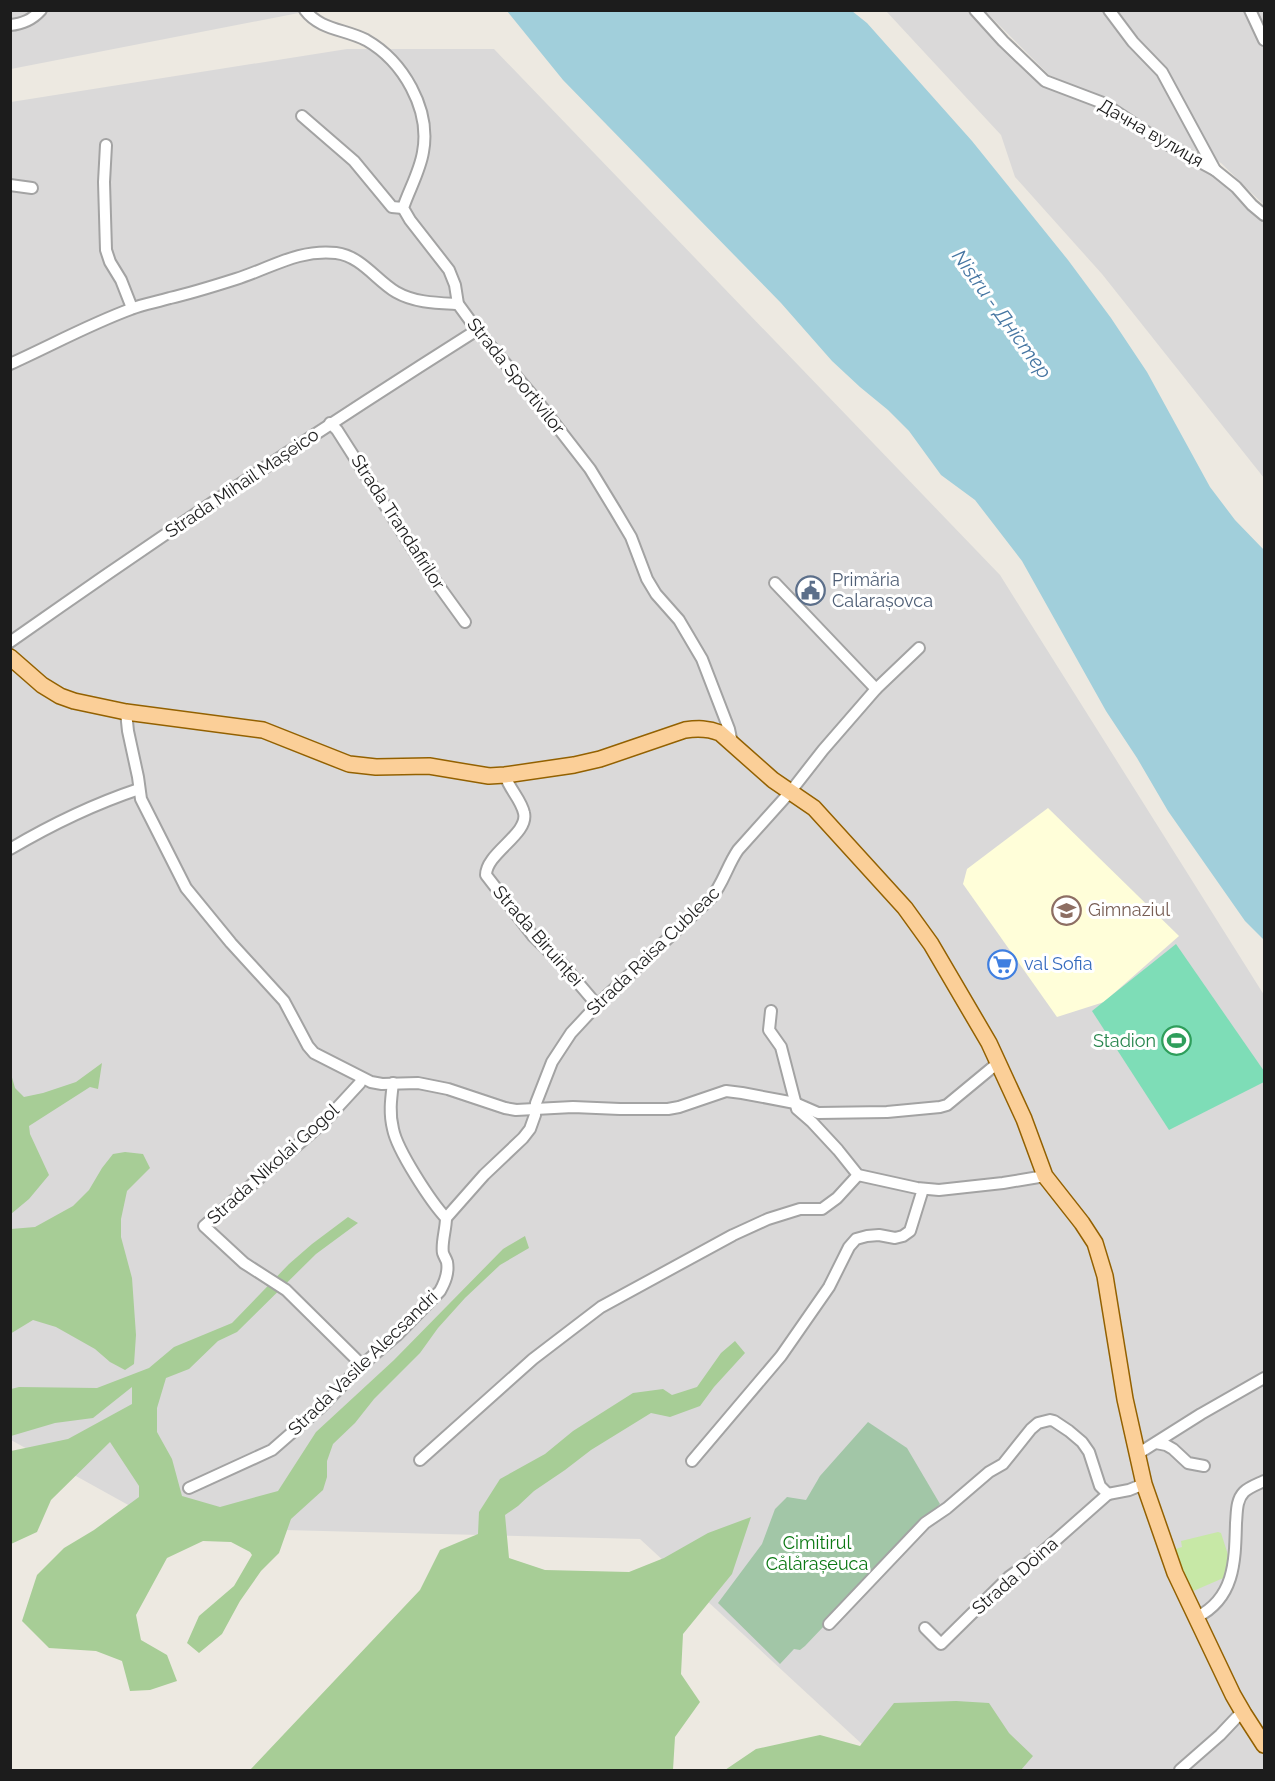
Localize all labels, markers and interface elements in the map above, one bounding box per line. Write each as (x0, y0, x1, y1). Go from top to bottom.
street label: Дачна вулиця (1095, 94, 1207, 171)
water label: Nistru - Дністер (947, 245, 1057, 383)
street label: Strada Sportivilor (463, 314, 570, 438)
street label: Strada Mihail Mașeico (161, 423, 323, 542)
street label: Strada Trandafirilor (347, 451, 450, 593)
place label: Primăria Calarașovca (832, 569, 933, 611)
public building icon: Primăria Calarașovca (795, 574, 827, 606)
street label: Strada Biruinței (489, 881, 588, 990)
street label: Strada Raisa Cubleac (582, 882, 723, 1019)
school or university icon: Gimnaziul (1051, 894, 1083, 926)
place label: Gimnaziul (1088, 899, 1170, 920)
supermarket icon: val Sofia (987, 948, 1019, 980)
place label: val Sofia (1024, 953, 1092, 974)
sports icon: Stadion (1161, 1025, 1193, 1057)
place label: Stadion (1093, 1030, 1156, 1051)
street label: Strada Nikolai Gogol (203, 1099, 343, 1228)
street label: Strada Vasile Alecsandri (284, 1286, 442, 1439)
park label: Cimitirul Călărașeuca (766, 1532, 868, 1574)
street label: Strada Doina (968, 1533, 1062, 1618)

